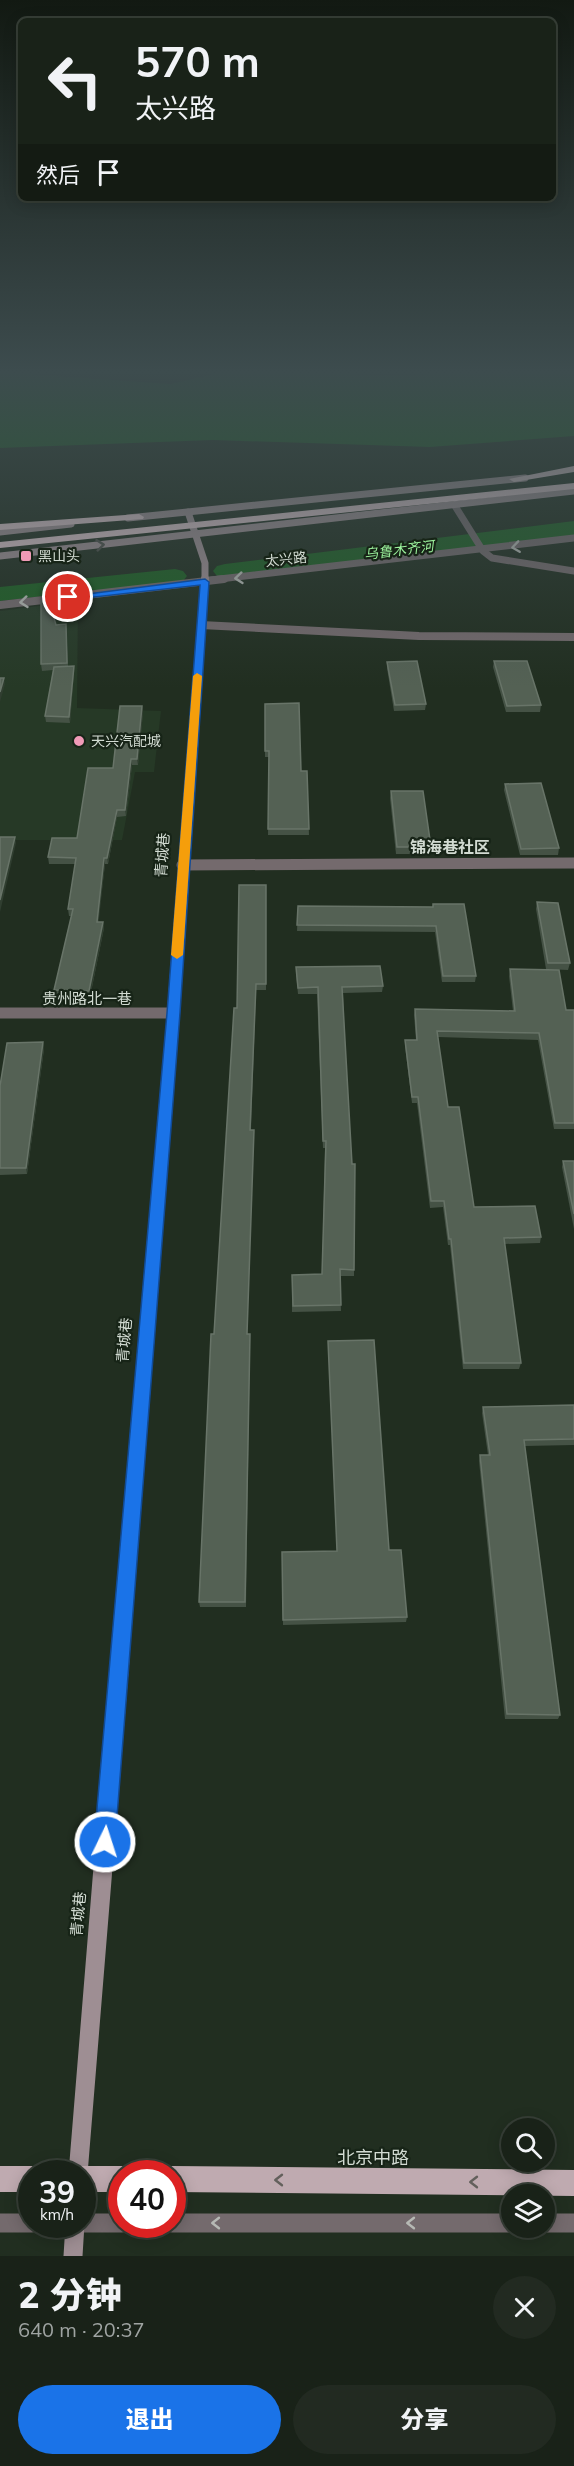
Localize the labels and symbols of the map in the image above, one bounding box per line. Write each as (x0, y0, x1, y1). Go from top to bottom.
water label: 乌鲁木齐河 (363, 536, 438, 563)
one-way arrow (95, 539, 104, 552)
one-way arrow (512, 540, 521, 552)
place label: 黑山头 (38, 547, 80, 565)
street label: 太兴路 (264, 548, 308, 570)
marker: 黑山头 (19, 549, 33, 563)
pin (42, 571, 93, 622)
one-way arrow (234, 571, 243, 584)
one-way arrow (20, 595, 29, 608)
place label: 天兴汽配城 (91, 732, 161, 750)
marker: 天兴汽配城 (72, 734, 86, 748)
street label: 青城巷 (151, 832, 173, 878)
district label: 锦海巷社区 (410, 837, 490, 857)
street label: 贵州路北一巷 (42, 989, 132, 1008)
street label: 青城巷 (113, 1317, 135, 1363)
position arrow (73, 1810, 137, 1874)
street label: 青城巷 (67, 1891, 89, 1937)
street label: 北京中路 (337, 2146, 409, 2169)
speed limit sign: 40 (108, 2160, 186, 2238)
one-way arrow (274, 2174, 283, 2186)
one-way arrow (469, 2176, 478, 2188)
one-way arrow (212, 2217, 221, 2229)
one-way arrow (407, 2217, 416, 2229)

